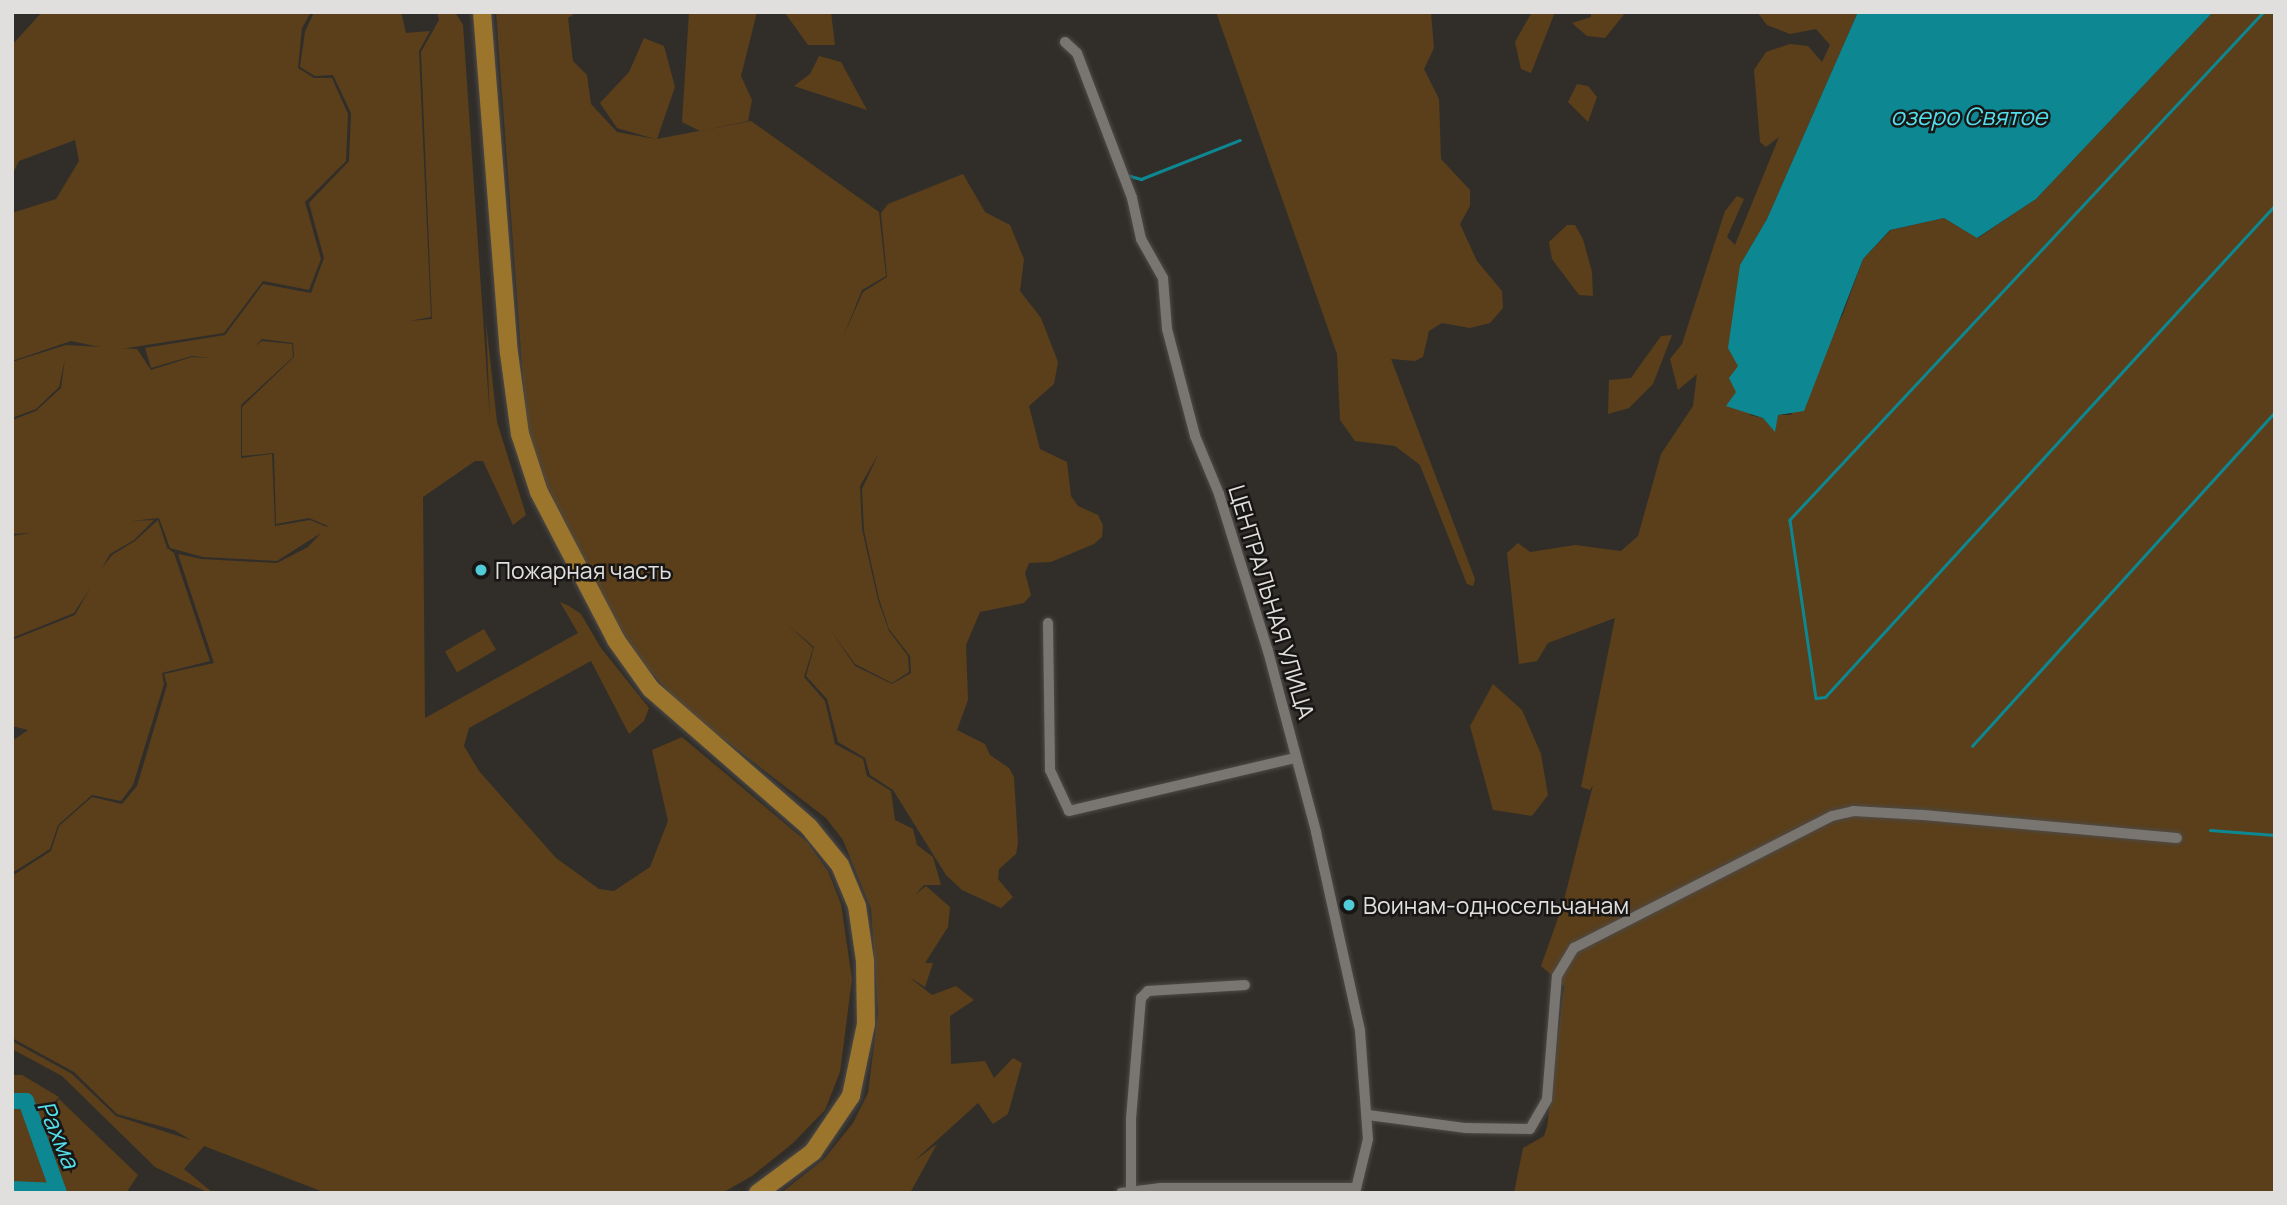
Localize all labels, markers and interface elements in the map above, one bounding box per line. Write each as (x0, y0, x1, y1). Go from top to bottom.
water label: озеро Святое (1891, 102, 2047, 130)
street label: ЦЕНТРАЛЬНАЯ УЛИЦА (1223, 482, 1321, 722)
place label: Пожарная часть (495, 556, 672, 584)
marker: Пожарная часть (473, 562, 489, 578)
place label: Воинам-односельчанам (1363, 891, 1629, 919)
marker: Воинам-односельчанам (1341, 897, 1357, 913)
water label: Рахма (32, 1096, 86, 1172)

